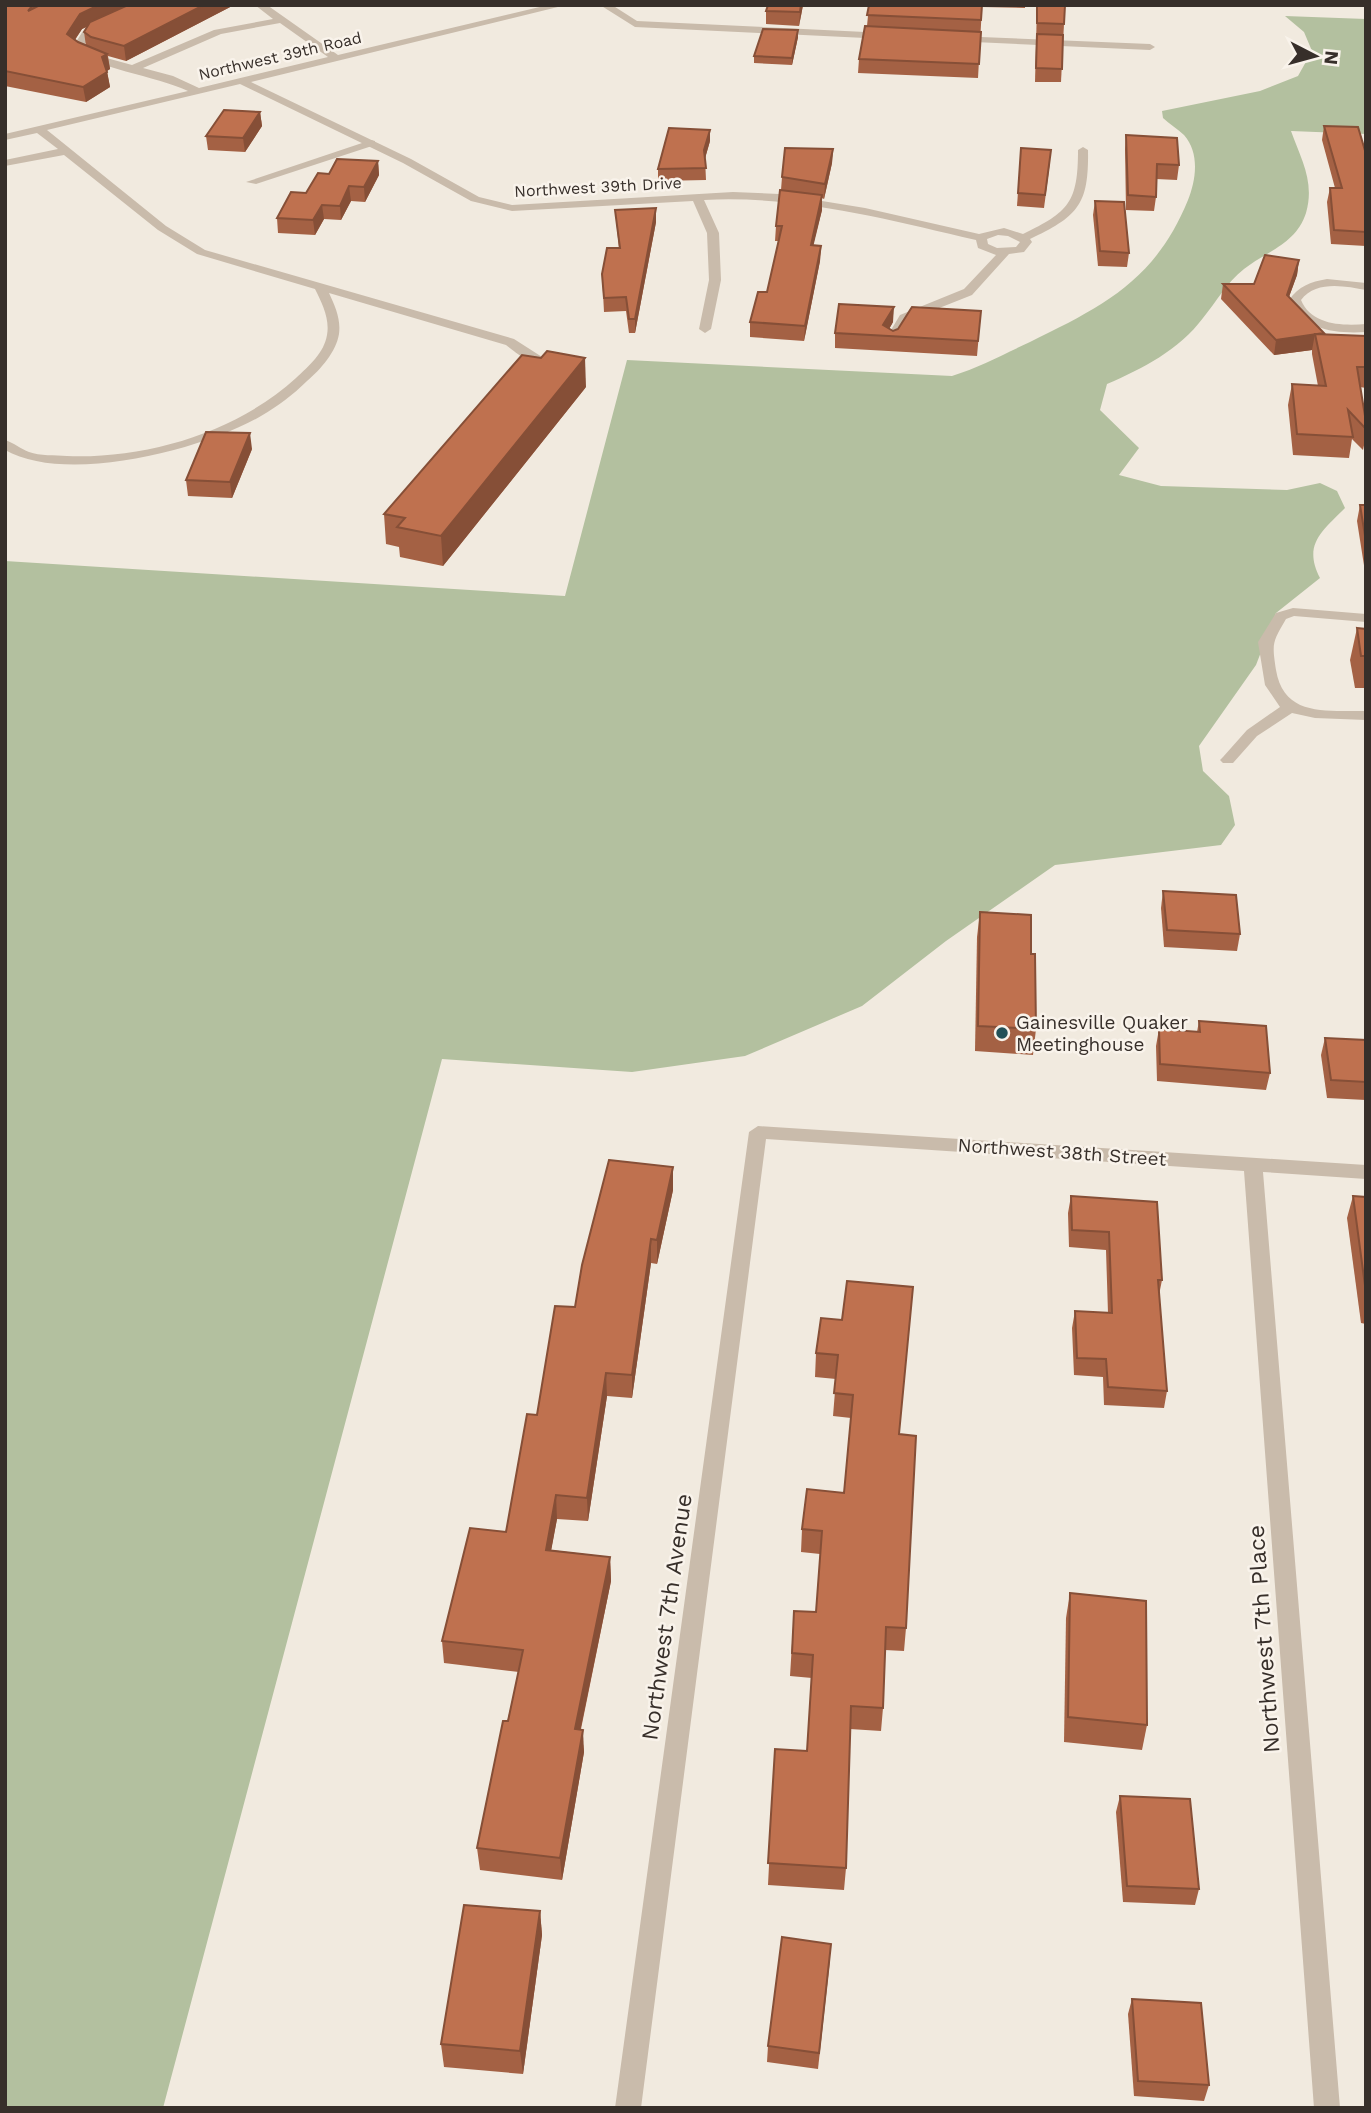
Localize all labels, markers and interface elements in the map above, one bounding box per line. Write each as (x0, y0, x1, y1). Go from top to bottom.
north arrow (1280, 21, 1350, 91)
street label: Northwest 39th Road (196, 28, 364, 84)
text: N (1319, 50, 1344, 66)
street label: Northwest 39th Drive (514, 173, 682, 201)
place label: Gainesville Quaker Meetinghouse (1016, 1011, 1188, 1056)
marker: Gainesville Quaker Meetinghouse (994, 1025, 1010, 1041)
street label: Northwest 38th Street (957, 1133, 1167, 1171)
street label: Northwest 7th Avenue (636, 1492, 698, 1742)
street label: Northwest 7th Place (1243, 1524, 1285, 1754)

